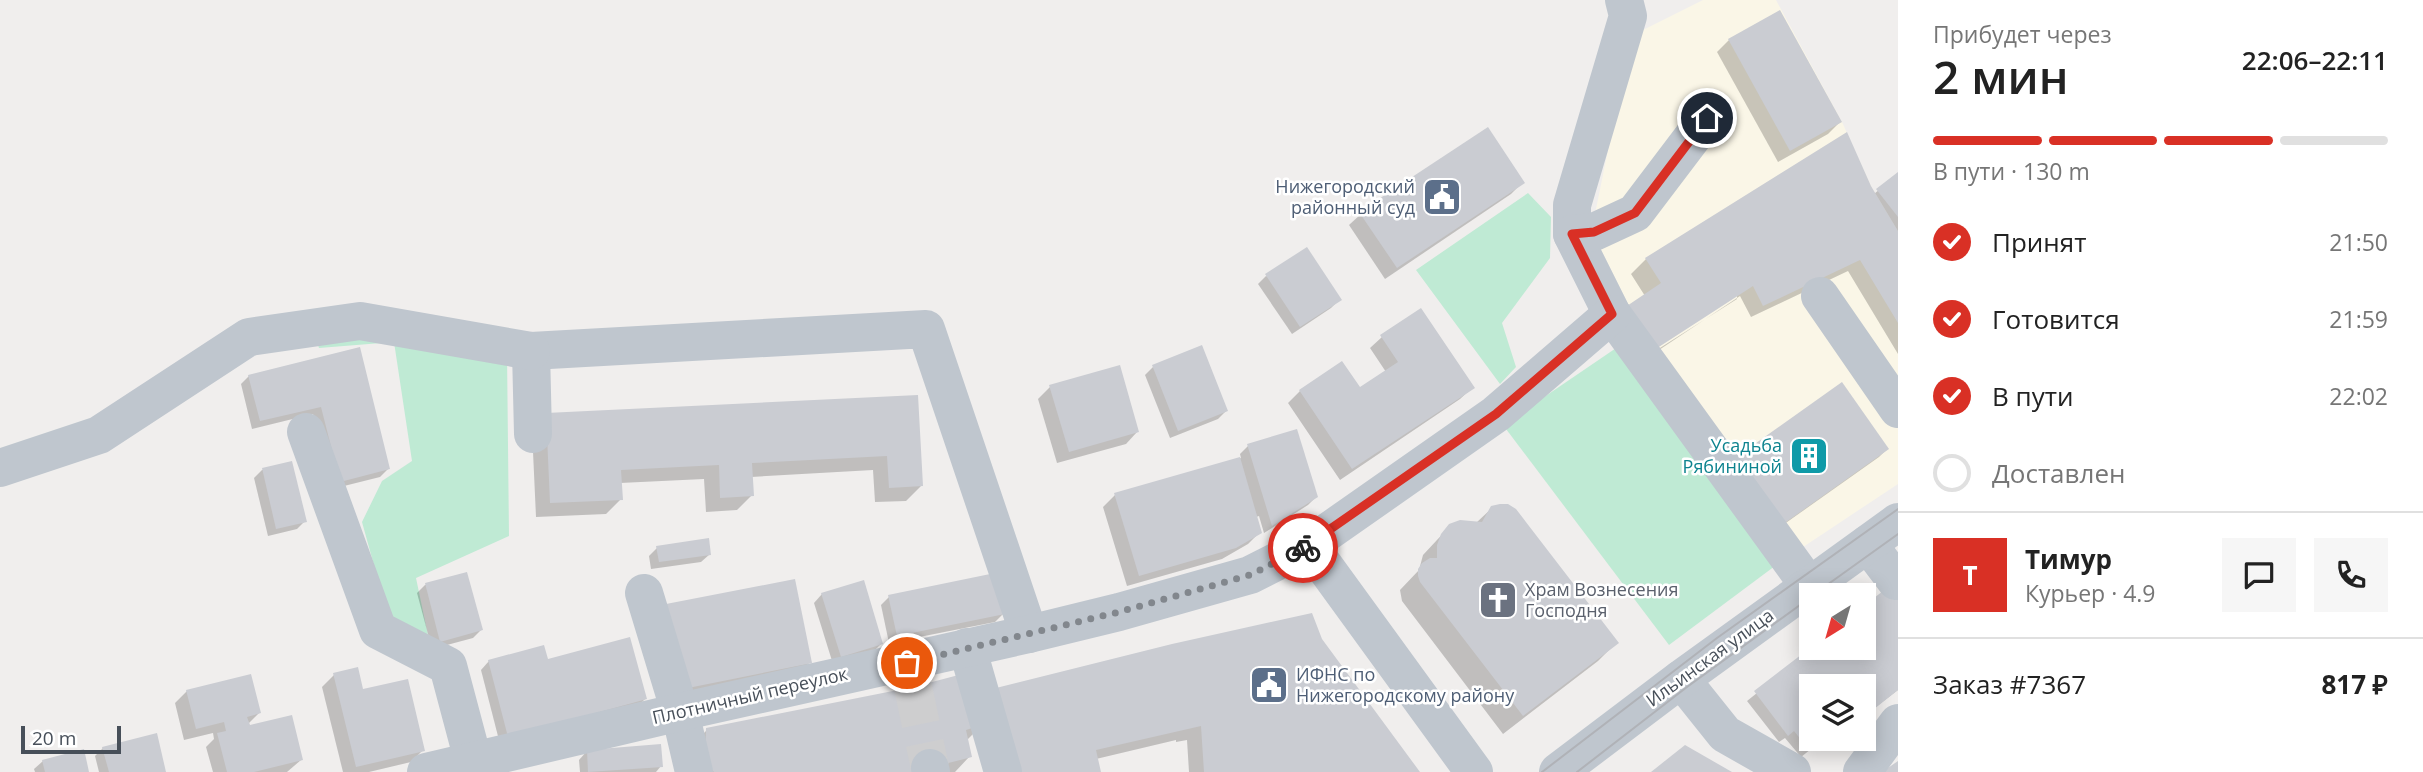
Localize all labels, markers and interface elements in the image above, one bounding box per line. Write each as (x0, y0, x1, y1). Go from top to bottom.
text: Прибудет через (1933, 18, 2112, 50)
text: 22:06–22:11 (2242, 42, 2388, 78)
text: 2 мин (1933, 45, 2069, 107)
pin (1677, 88, 1737, 148)
icon: home (1688, 99, 1726, 137)
text: В пути · 130 m (1933, 155, 2090, 187)
place label: Нижегородский районный суд (1275, 174, 1415, 219)
public building icon: Нижегородский районный суд (1421, 176, 1463, 218)
icon: check (1933, 223, 1971, 261)
text: Принят (1992, 224, 2086, 260)
text: 21:50 (2329, 226, 2388, 258)
icon: check (1933, 300, 1971, 338)
text: Готовится (1992, 301, 2120, 337)
text: 21:59 (2329, 303, 2388, 335)
icon: check (1933, 377, 1971, 415)
text: В пути (1992, 378, 2073, 414)
text: 22:02 (2329, 380, 2388, 412)
place label: Усадьба Рябининой (1683, 433, 1782, 478)
building icon: Усадьба Рябининой (1788, 435, 1830, 477)
text: Доставлен (1992, 455, 2125, 491)
courier (1268, 513, 1338, 583)
icon: bike (1284, 529, 1322, 567)
button: chat (2222, 538, 2296, 612)
button: phone (2314, 538, 2388, 612)
text: Тимур (2025, 541, 2112, 577)
text: Т (1962, 557, 1978, 593)
place label: Храм Вознесения Господня (1525, 577, 1678, 622)
text: Курьер · 4.9 (2025, 577, 2156, 609)
church icon: Храм Вознесения Господня (1477, 579, 1519, 621)
north arrow (1799, 583, 1876, 660)
map controls (1799, 583, 1876, 751)
street label: Ильинская улица (1641, 603, 1778, 712)
pin (877, 633, 937, 693)
icon: bag (888, 644, 926, 682)
street label: Плотничный переулок (650, 661, 850, 729)
place label: ИФНС по Нижегородскому району (1296, 662, 1515, 707)
public building icon: ИФНС по Нижегородскому району (1248, 664, 1290, 706)
text: Заказ #7367 (1933, 666, 2086, 702)
text: 817 ₽ (2322, 666, 2388, 702)
button: layers (1799, 674, 1876, 751)
scale bar (21, 723, 121, 755)
text: 20 m (32, 725, 76, 751)

